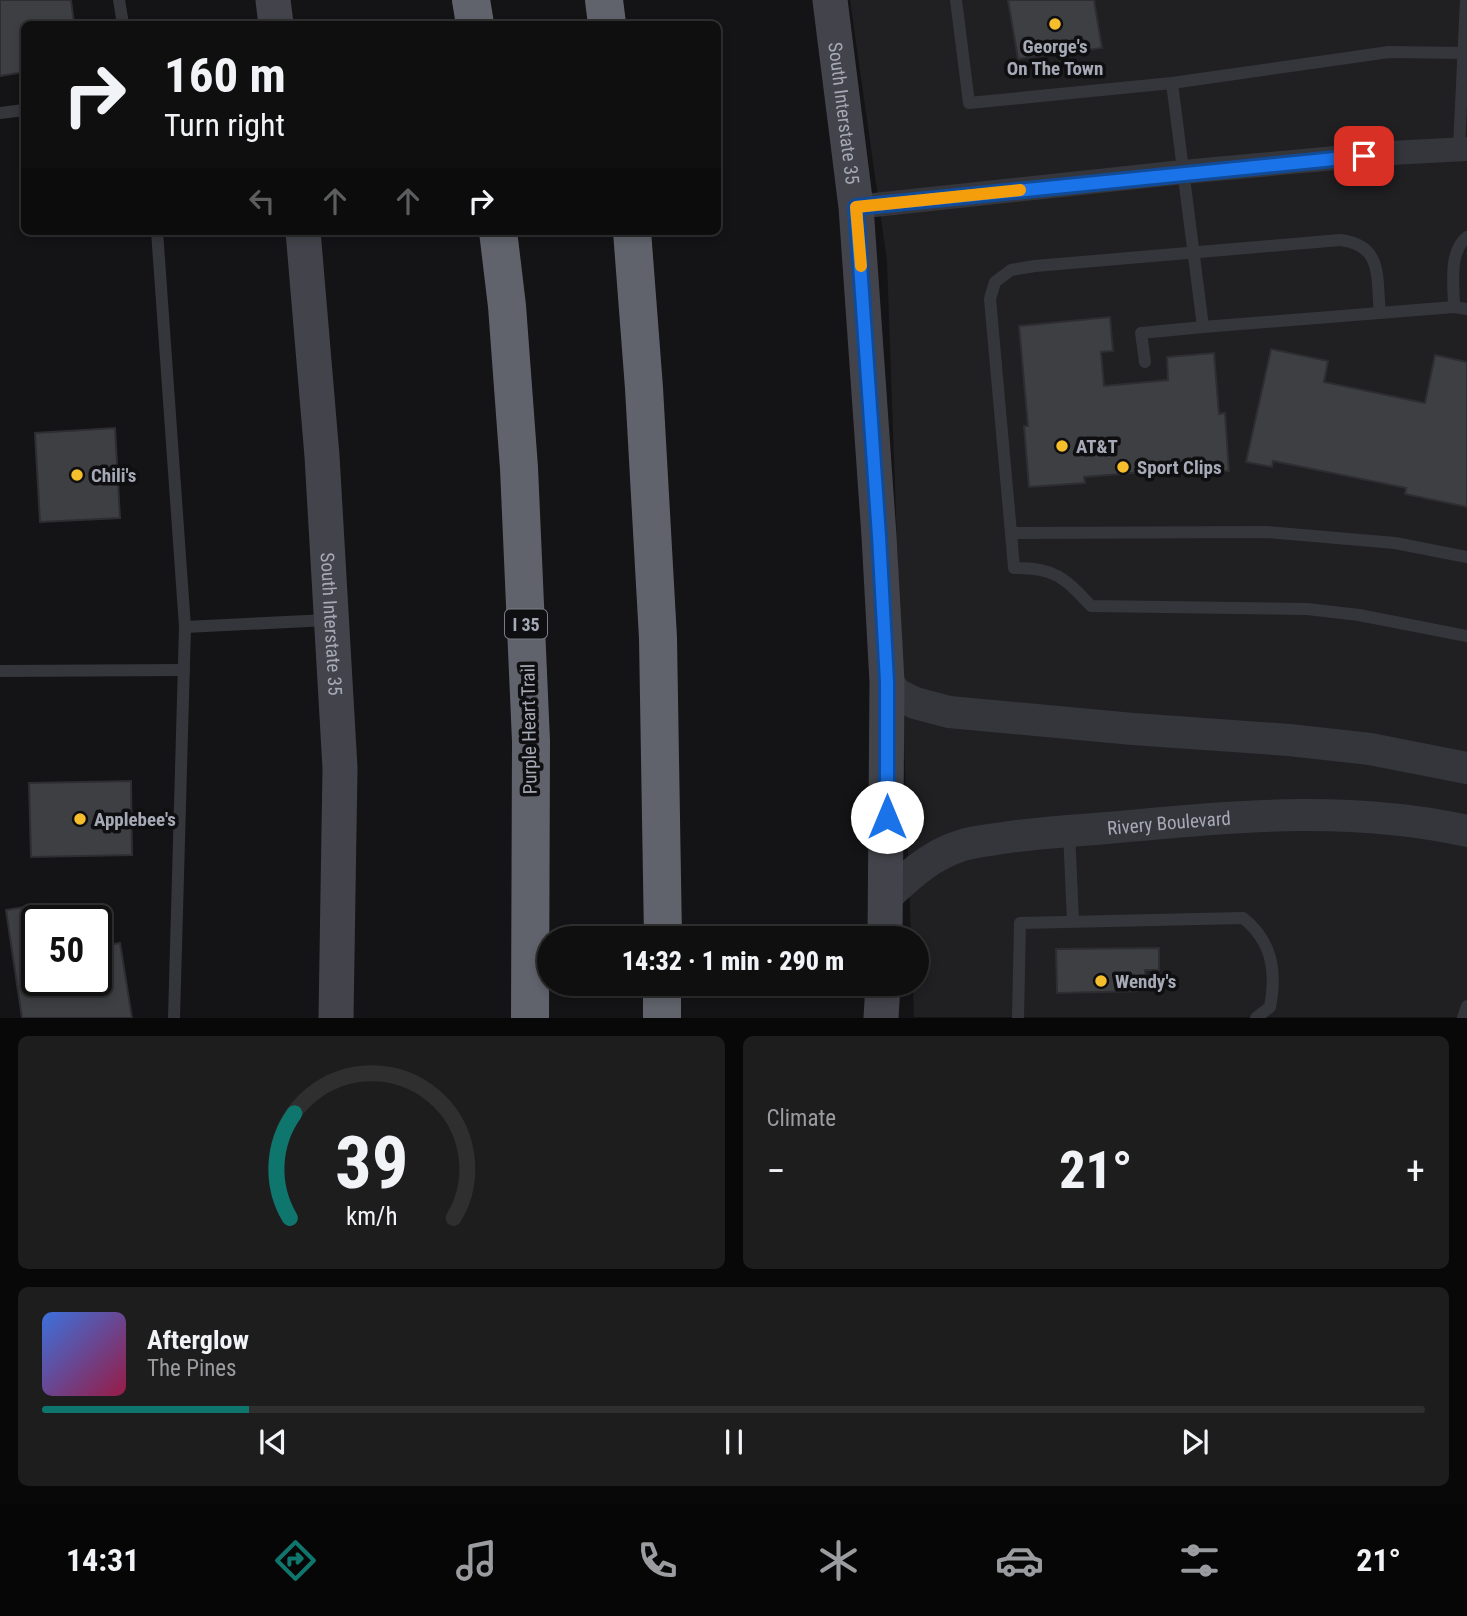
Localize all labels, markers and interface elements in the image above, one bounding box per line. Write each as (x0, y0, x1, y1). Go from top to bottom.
marker: George's On The Town (1047, 16, 1063, 32)
place label: George's On The Town (1007, 35, 1103, 80)
street label: South Interstate 35 (824, 41, 865, 186)
text: 160 m (164, 47, 286, 104)
icon: right (49, 49, 140, 140)
text: Turn right (164, 106, 285, 144)
pin (1334, 126, 1394, 186)
icon: arrive (1345, 137, 1383, 175)
icon: left (243, 182, 281, 220)
icon: ahead (316, 182, 354, 220)
icon: ahead (389, 182, 427, 220)
icon: right (462, 182, 500, 220)
place label: AT&T (1076, 435, 1118, 458)
marker: AT&T (1054, 438, 1070, 454)
place label: Sport Clips (1137, 456, 1222, 479)
marker: Sport Clips (1115, 459, 1131, 475)
place label: Chili's (91, 464, 136, 487)
marker: Chili's (69, 467, 85, 483)
street label: South Interstate 35 (316, 552, 347, 696)
road number: I 35 (505, 610, 547, 638)
street label: Purple Heart Trail (516, 664, 542, 794)
position arrow (850, 780, 924, 854)
street label: Rivery Boulevard (1106, 806, 1231, 839)
place label: Applebee's (94, 808, 176, 831)
marker: Applebee's (72, 811, 88, 827)
speed limit sign: 50 (21, 905, 112, 996)
text: 14:32 · 1 min · 290 m (622, 946, 844, 976)
place label: Wendy's (1115, 970, 1176, 993)
marker: Wendy's (1093, 973, 1109, 989)
text: Climate (767, 1105, 836, 1132)
text: 39 (334, 1121, 408, 1207)
text: 21° (1059, 1140, 1132, 1201)
text: − (767, 1149, 786, 1193)
text: + (1406, 1149, 1425, 1193)
text: km/h (346, 1202, 397, 1231)
text: Afterglow (147, 1325, 249, 1355)
text: The Pines (147, 1355, 237, 1382)
icon: previous (254, 1423, 292, 1461)
icon: pause (715, 1423, 753, 1461)
icon: next (1176, 1423, 1214, 1461)
icon: directions (271, 1536, 320, 1585)
icon: music (452, 1536, 501, 1585)
icon: phone (633, 1536, 682, 1585)
icon: climate (814, 1536, 863, 1585)
icon: car (995, 1536, 1044, 1585)
icon: filters (1175, 1536, 1224, 1585)
text: 14:31 (66, 1541, 139, 1579)
text: 21° (1356, 1541, 1401, 1579)

